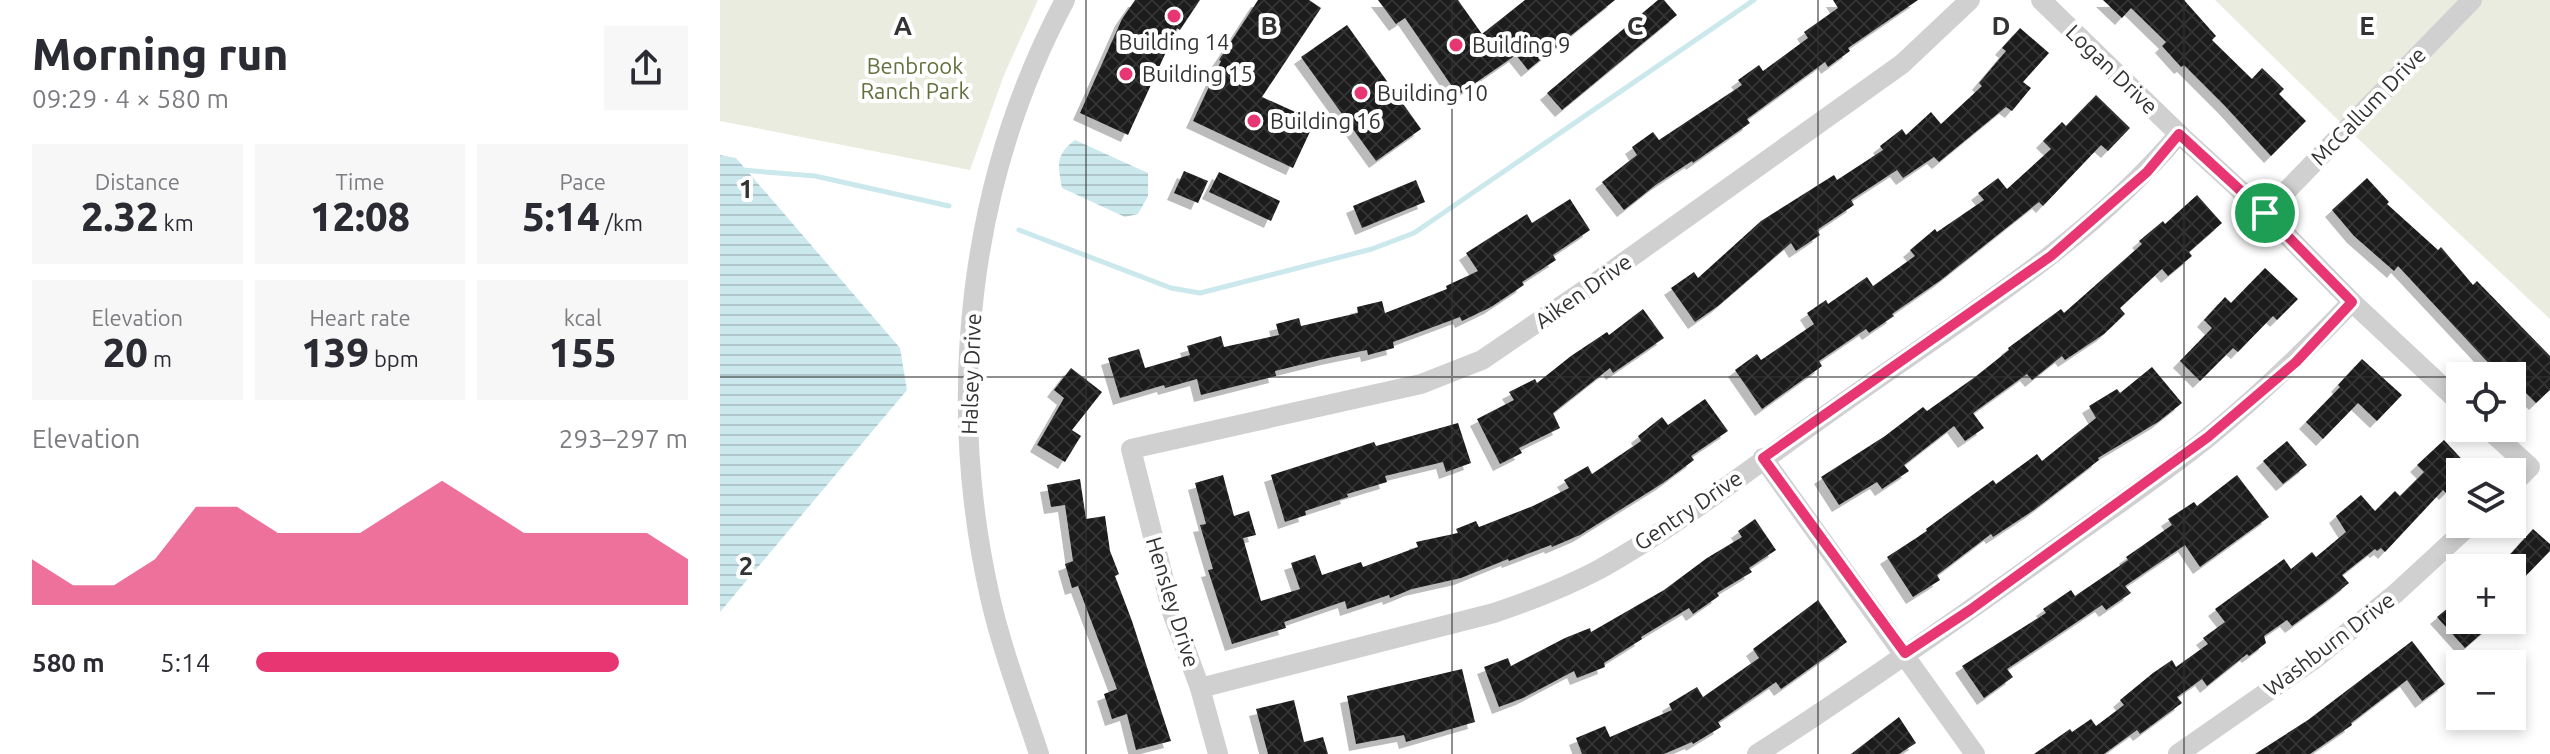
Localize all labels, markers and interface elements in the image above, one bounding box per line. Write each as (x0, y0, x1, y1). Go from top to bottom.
marker: Building 14 (1165, 7, 1183, 25)
text: A (894, 11, 913, 40)
text: B (1260, 11, 1278, 40)
text: C (1627, 11, 1644, 40)
text: D (1992, 11, 2010, 40)
text: E (2359, 11, 2375, 40)
street label: Logan Drive (2061, 19, 2163, 118)
button: share (604, 26, 688, 110)
text: Morning run (32, 29, 288, 78)
place label: Building 14 (1119, 29, 1229, 54)
place label: Building 9 (1472, 32, 1571, 57)
marker: Building 9 (1447, 36, 1465, 54)
street label: McCallum Drive (2305, 41, 2430, 170)
park label: Benbrook Ranch Park (860, 53, 970, 103)
place label: Building 15 (1142, 61, 1253, 86)
marker: Building 15 (1117, 65, 1135, 83)
place label: Building 10 (1377, 80, 1488, 105)
text: 09:29 · 4 × 580 m (32, 84, 229, 113)
marker: Building 10 (1352, 84, 1370, 102)
place label: Building 16 (1270, 108, 1381, 133)
marker: Building 16 (1245, 112, 1263, 130)
text: Distance (95, 169, 180, 194)
text: Time (335, 169, 385, 194)
text: Pace (559, 169, 606, 194)
text: 1 (739, 174, 753, 203)
pin (2231, 179, 2299, 247)
icon: arrive (2243, 191, 2287, 235)
text: 2.32 (81, 194, 159, 239)
text: 12:08 (310, 194, 410, 239)
text: 5:14 (522, 194, 600, 239)
text: km (159, 210, 194, 235)
text: /km (600, 210, 643, 235)
street label: Aiken Drive (1530, 248, 1636, 333)
text: Elevation (91, 305, 183, 330)
text: Heart rate (309, 305, 411, 330)
text: kcal (564, 305, 602, 330)
street label: Halsey Drive (956, 313, 985, 435)
text: 20 (103, 330, 148, 375)
text: 139 (301, 330, 369, 375)
text: 155 (549, 330, 617, 375)
text: m (148, 346, 172, 371)
text: bpm (369, 346, 419, 371)
map controls (2446, 362, 2526, 730)
button: locate (2446, 362, 2526, 442)
text: Elevation (32, 424, 140, 453)
text: 293–297 m (559, 424, 688, 453)
button: layers (2446, 458, 2526, 538)
street label: Gentry Drive (1629, 464, 1746, 555)
street label: Hensley Drive (1142, 534, 1205, 670)
text: 2 (739, 551, 753, 580)
button: + (2446, 554, 2526, 634)
street label: Washburn Drive (2259, 586, 2399, 701)
text: 580 m (32, 648, 105, 677)
text: 5:14 (160, 648, 210, 677)
button: − (2446, 650, 2526, 730)

